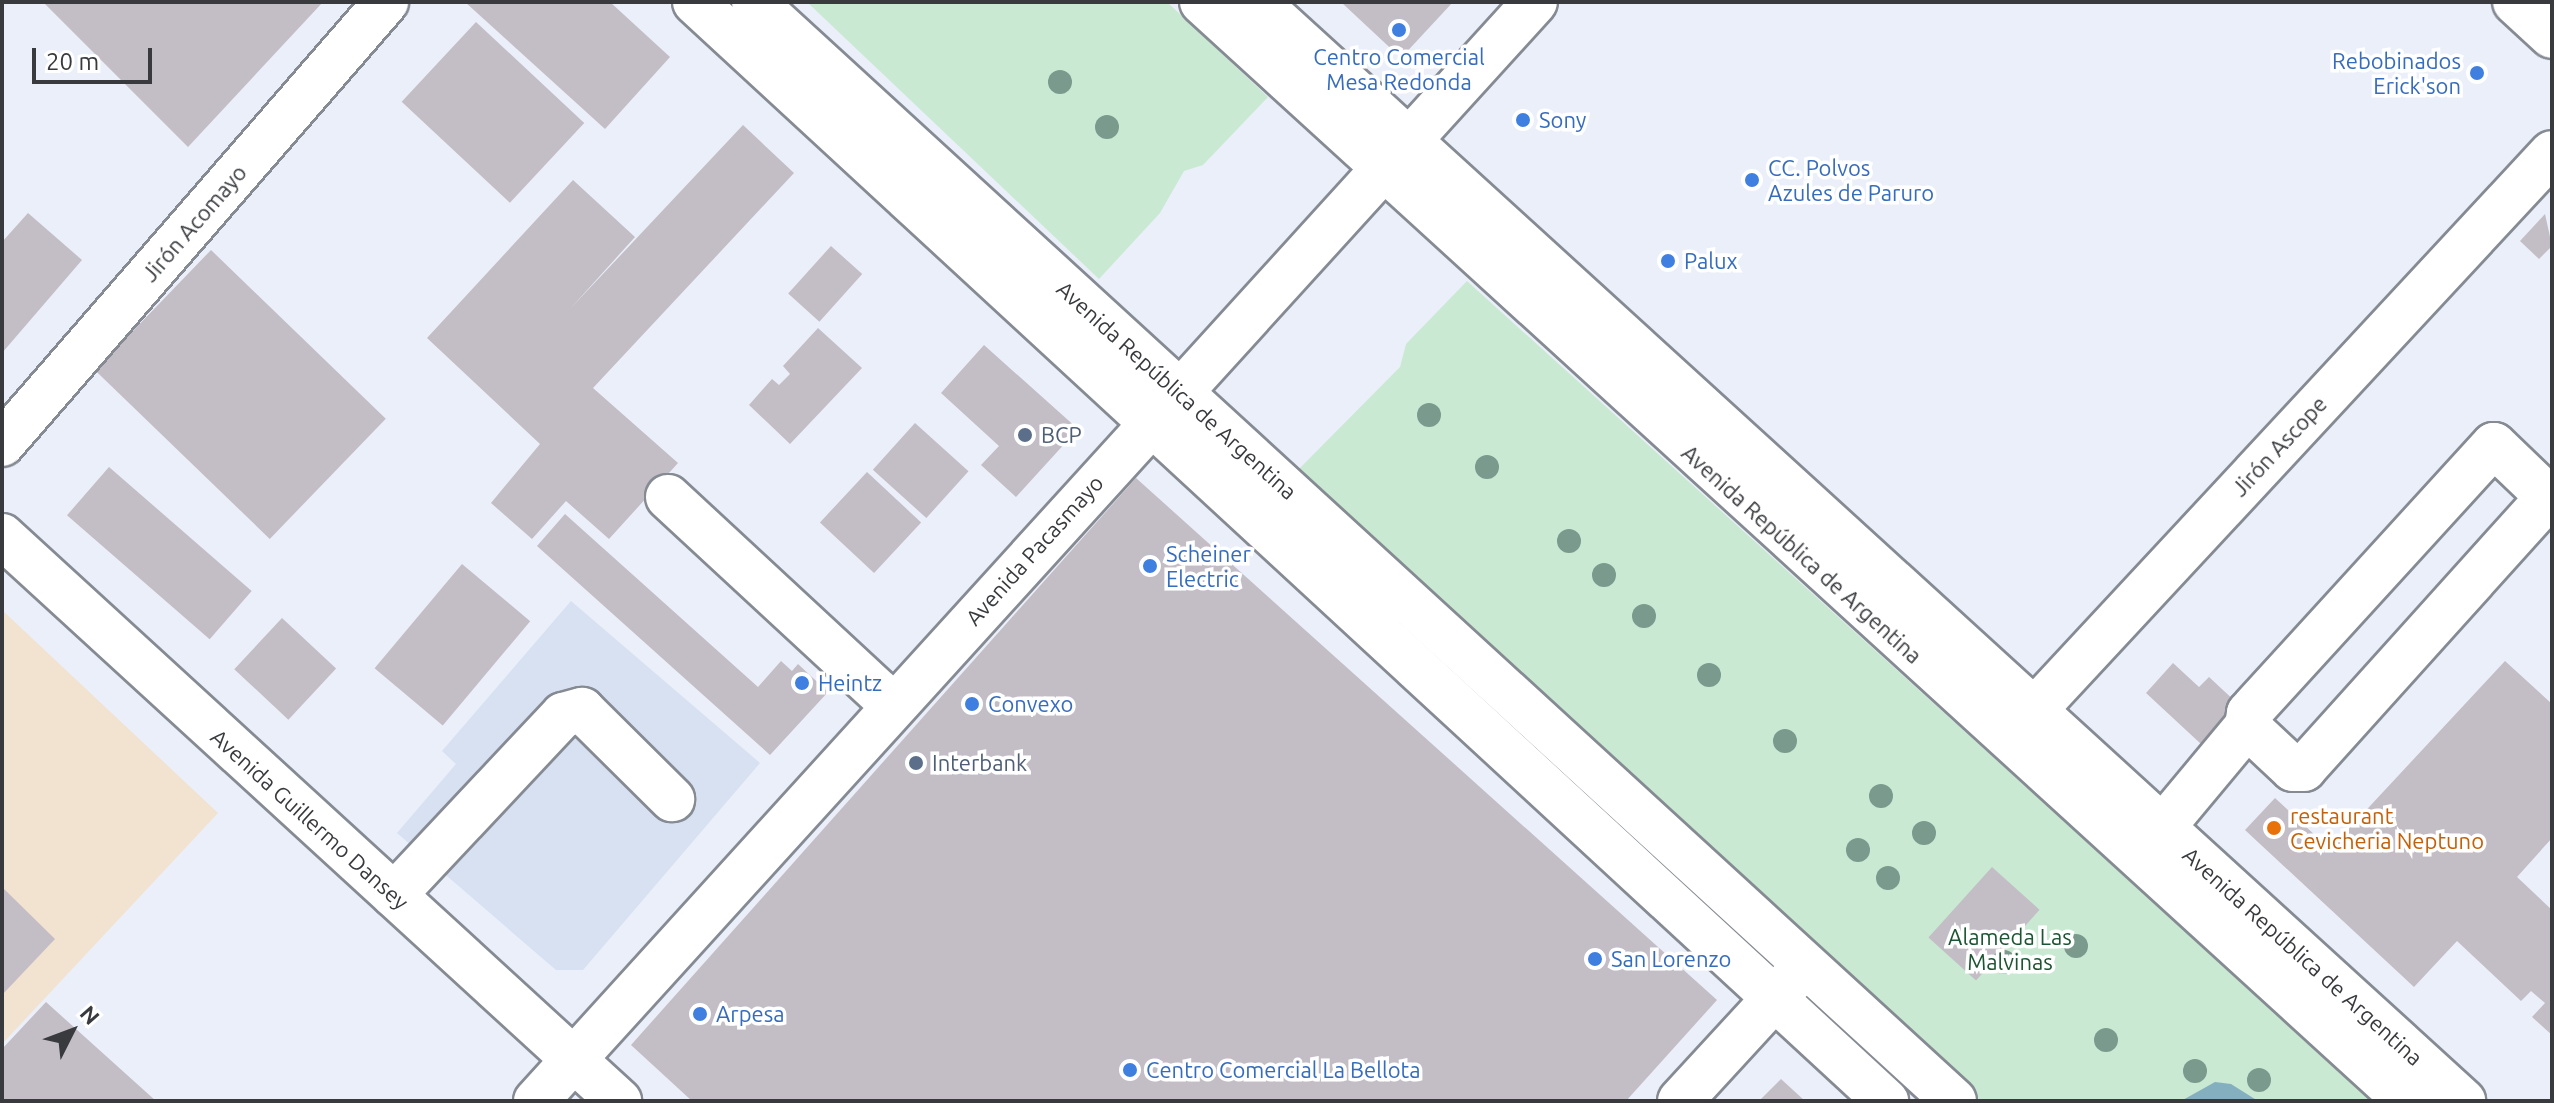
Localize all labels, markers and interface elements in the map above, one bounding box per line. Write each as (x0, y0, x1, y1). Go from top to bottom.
marker: Centro Comercial Mesa Redonda (1390, 21, 1408, 39)
scale bar (36, 32, 156, 82)
place label: Centro Comercial Mesa Redonda (1313, 43, 1485, 94)
place label: Rebobinados Erick'son (2332, 47, 2461, 98)
text: 20 m (46, 48, 99, 75)
marker: Rebobinados Erick'son (2468, 64, 2486, 82)
place label: Sony (1539, 107, 1586, 133)
marker: Sony (1514, 111, 1532, 129)
place label: CC. Polvos Azules de Paruro (1768, 154, 1934, 206)
street label: Jirón Acomayo (136, 159, 252, 287)
marker: CC. Polvos Azules de Paruro (1743, 171, 1761, 189)
place label: Palux (1684, 248, 1738, 274)
marker: Palux (1659, 252, 1677, 270)
street label: Avenida República de Argentina (1052, 275, 1302, 505)
street label: Jirón Ascope (2226, 391, 2332, 501)
place label: BCP (1041, 422, 1082, 448)
marker: BCP (1016, 426, 1034, 444)
street label: Avenida República de Argentina (1677, 439, 1927, 669)
street label: Avenida Pacasmayo (960, 469, 1108, 631)
place label: Scheiner Electric (1166, 540, 1251, 592)
marker: Scheiner Electric (1141, 557, 1159, 575)
place label: Heintz (818, 670, 882, 696)
marker: Heintz (793, 674, 811, 692)
place label: Convexo (988, 691, 1073, 717)
marker: Convexo (963, 695, 981, 713)
street label: Avenida Guillermo Dansey (206, 723, 414, 915)
place label: Interbank (932, 750, 1027, 776)
marker: Interbank (907, 754, 925, 772)
place label: restaurant Cevicheria Neptuno (2290, 802, 2484, 854)
marker: restaurant Cevicheria Neptuno (2265, 819, 2283, 837)
street label: Avenida República de Argentina (2178, 841, 2428, 1071)
park label: Alameda Las Malvinas (1948, 923, 2072, 974)
place label: San Lorenzo (1611, 946, 1731, 972)
marker: San Lorenzo (1586, 950, 1604, 968)
north arrow (32, 991, 112, 1071)
text: N (75, 1000, 105, 1029)
place label: Arpesa (716, 1001, 785, 1027)
marker: Arpesa (691, 1005, 709, 1023)
place label: Centro Comercial La Bellota (1146, 1057, 1420, 1083)
marker: Centro Comercial La Bellota (1121, 1061, 1139, 1079)

